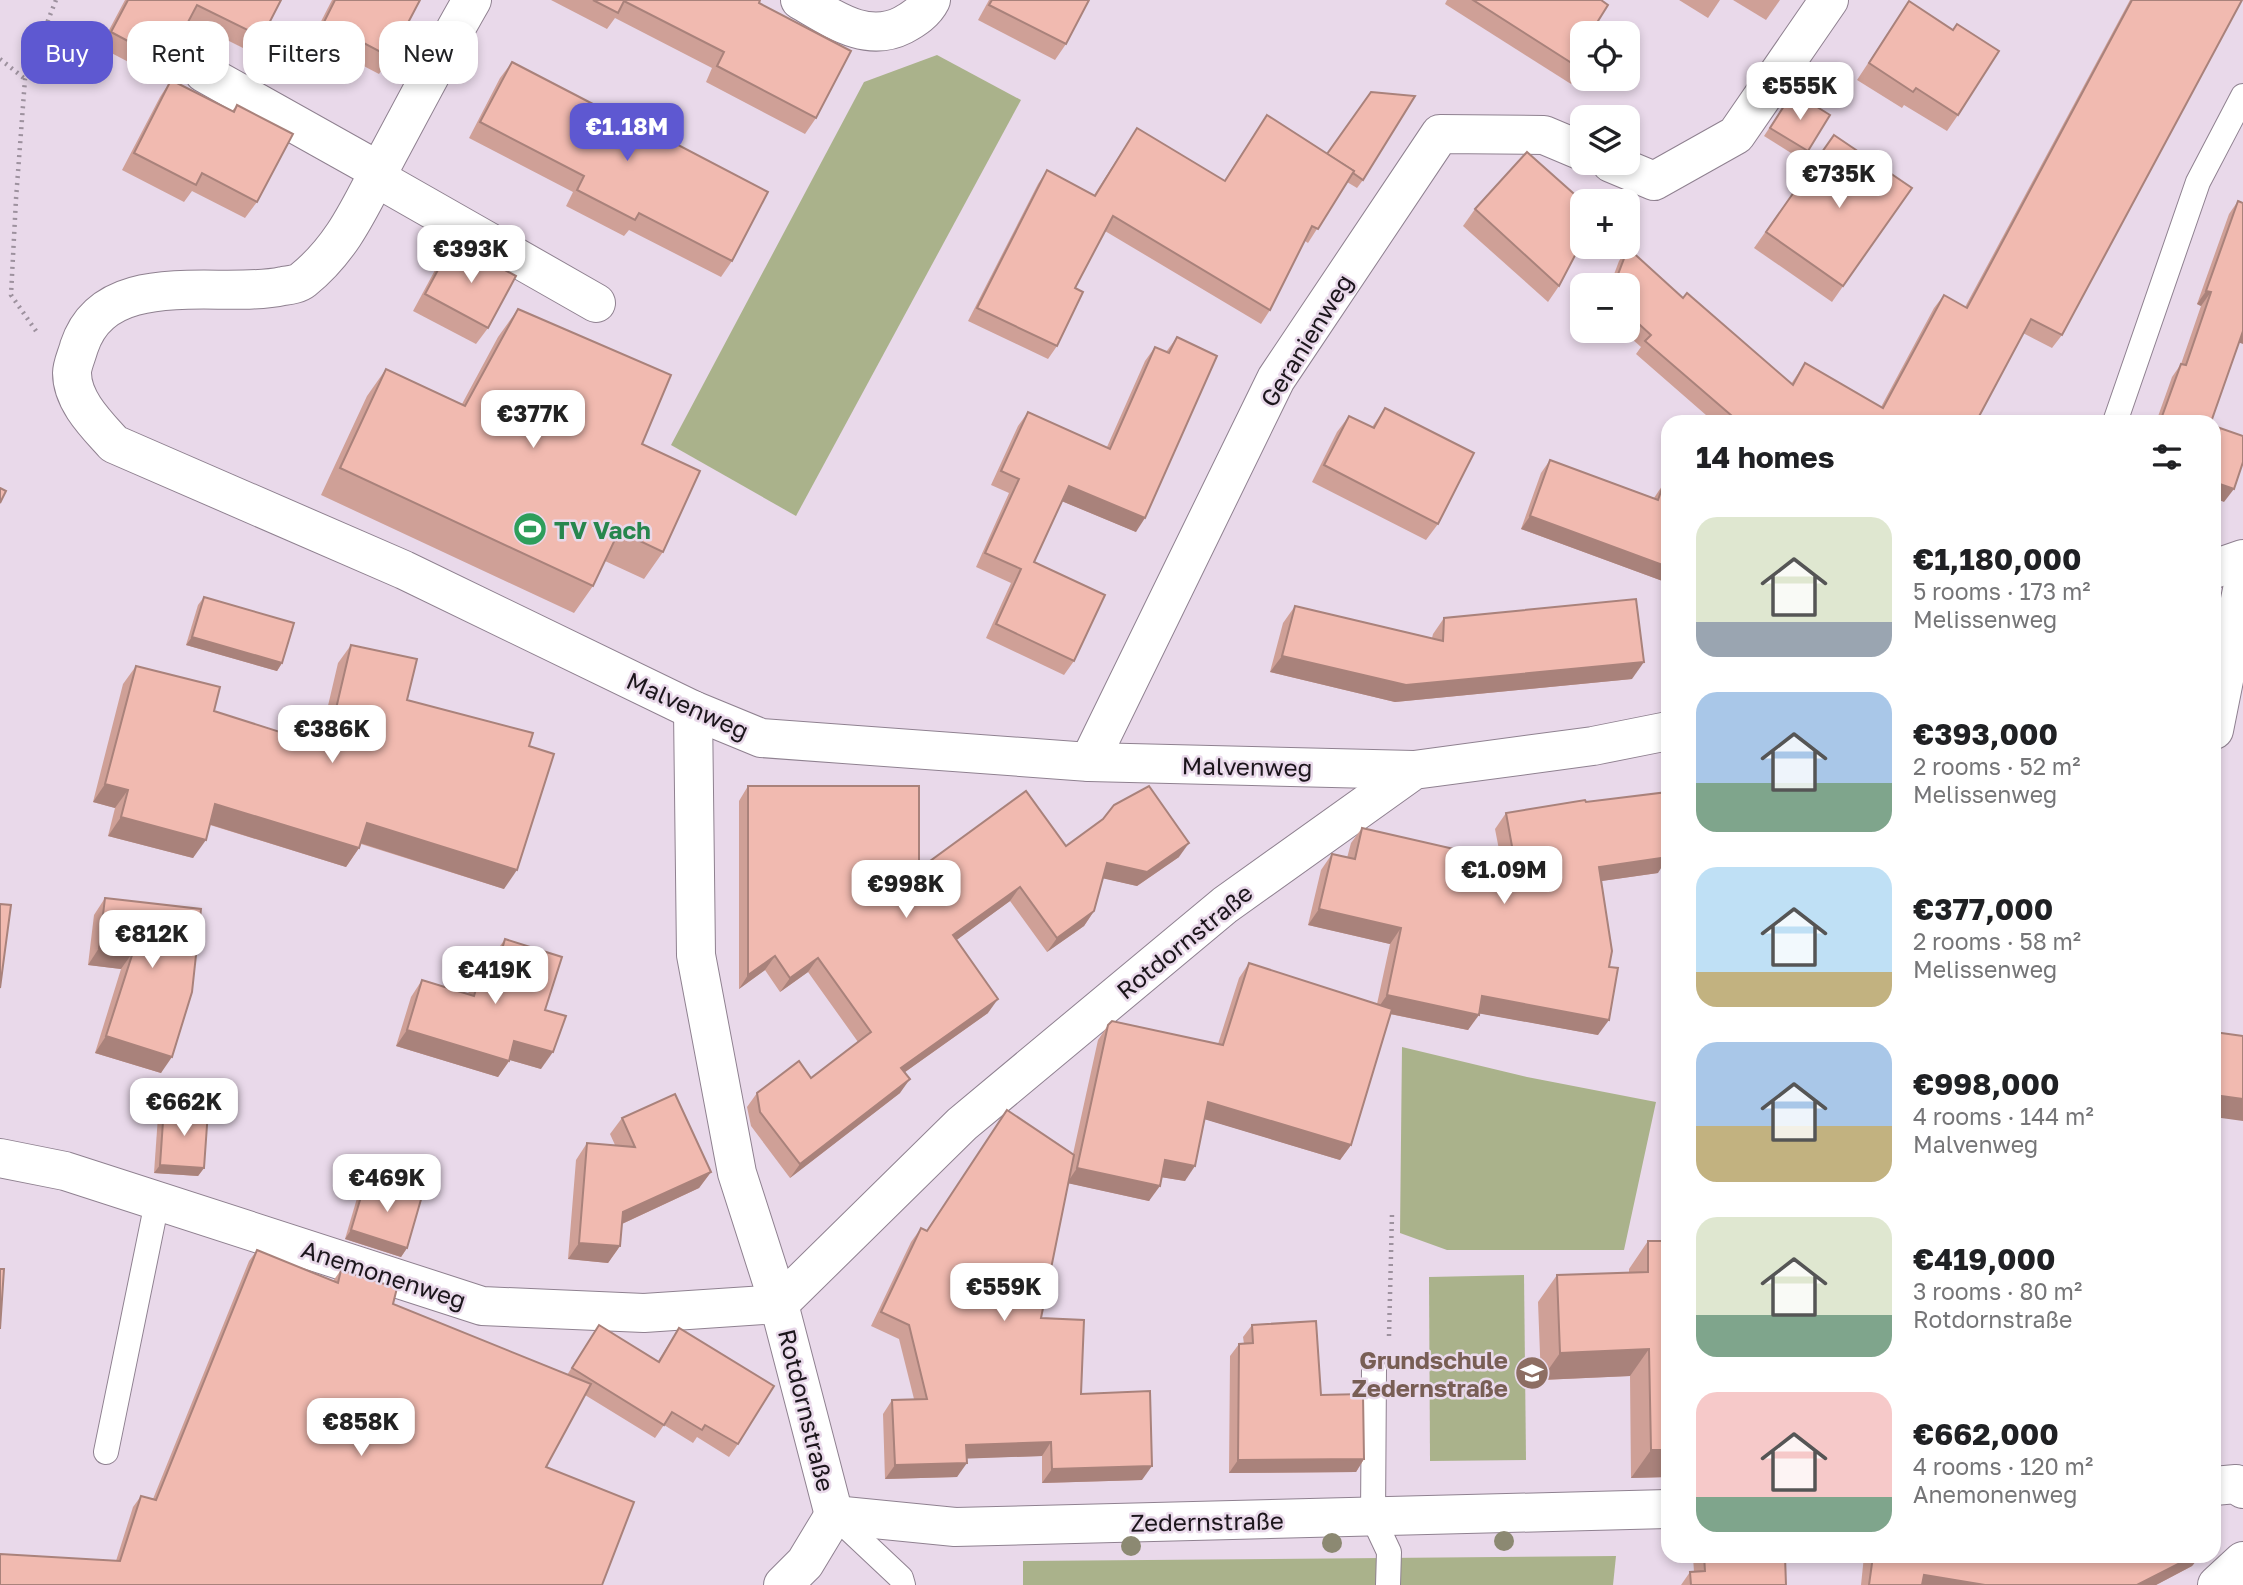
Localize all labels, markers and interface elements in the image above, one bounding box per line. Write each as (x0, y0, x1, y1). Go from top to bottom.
chip: Buy (21, 21, 113, 84)
chip: Rent (127, 21, 229, 84)
chip: Filters (243, 21, 365, 84)
chip: New (379, 21, 478, 84)
map controls (1570, 21, 1640, 343)
button: locate (1570, 21, 1640, 91)
pin: €555K (1751, 62, 1849, 122)
text: €555K (1763, 71, 1837, 99)
pin: €1.18M (570, 104, 684, 163)
button: layers (1570, 105, 1640, 175)
text: €1.18M (586, 112, 668, 140)
pin: €735K (1790, 150, 1888, 210)
text: €735K (1802, 159, 1876, 187)
button: + (1570, 189, 1640, 259)
pin: €393K (422, 226, 520, 285)
text: €393K (433, 234, 509, 262)
street label: Geranienweg (1254, 268, 1358, 412)
button: − (1570, 273, 1640, 343)
pin: €377K (484, 391, 582, 450)
text: €377K (497, 399, 569, 427)
icon: filters (2148, 438, 2186, 476)
text: 14 homes (1696, 439, 1835, 475)
sports icon: TV Vach (511, 510, 549, 548)
place label: TV Vach (554, 515, 651, 544)
text: €1,180,000 (1913, 541, 2081, 577)
icon: home (1752, 545, 1836, 629)
text: 5 rooms · 173 m² (1913, 577, 2091, 605)
text: Melissenweg (1913, 605, 2057, 633)
street label: Malvenweg (622, 665, 754, 745)
pin: €386K (283, 706, 381, 765)
text: €386K (294, 714, 370, 742)
text: €393,000 (1913, 716, 2058, 752)
icon: home (1752, 720, 1836, 804)
street label: Malvenweg (1181, 750, 1313, 782)
text: 2 rooms · 52 m² (1913, 752, 2080, 780)
text: Melissenweg (1913, 780, 2057, 808)
pin: €1.09M (1447, 846, 1561, 906)
text: €1.09M (1461, 855, 1547, 883)
pin: €998K (857, 860, 955, 920)
text: €998K (868, 869, 944, 897)
street label: Rotdornstraße (1110, 877, 1258, 1005)
text: €377,000 (1913, 891, 2053, 927)
icon: home (1752, 895, 1836, 979)
pin: €812K (103, 911, 201, 970)
text: €812K (115, 919, 189, 947)
text: 2 rooms · 58 m² (1913, 927, 2081, 955)
pin: €419K (446, 946, 544, 1006)
text: €419K (458, 955, 532, 983)
text: Melissenweg (1913, 955, 2057, 983)
text: €998,000 (1913, 1066, 2060, 1102)
icon: home (1752, 1070, 1836, 1154)
pin: €662K (135, 1078, 233, 1138)
text: €662K (146, 1087, 222, 1115)
text: 4 rooms · 144 m² (1913, 1102, 2094, 1130)
text: Malvenweg (1913, 1130, 2038, 1158)
pin: €469K (338, 1154, 436, 1214)
text: €469K (349, 1163, 425, 1191)
street label: Anemonenweg (298, 1234, 470, 1314)
text: €419,000 (1913, 1241, 2056, 1277)
icon: home (1752, 1245, 1836, 1329)
pin: €559K (955, 1264, 1053, 1323)
text: €559K (966, 1272, 1042, 1300)
text: 3 rooms · 80 m² (1913, 1277, 2082, 1305)
text: Rotdornstraße (1913, 1305, 2072, 1333)
street label: Rotdornstraße (773, 1326, 841, 1494)
place label: Grundschule Zedernstraße (1352, 1345, 1508, 1402)
school or university icon: Grundschule Zedernstraße (1513, 1354, 1551, 1392)
pin: €858K (312, 1398, 410, 1458)
text: €858K (323, 1407, 399, 1435)
text: €662,000 (1913, 1416, 2059, 1452)
icon: home (1752, 1420, 1836, 1504)
text: 4 rooms · 120 m² (1913, 1452, 2093, 1480)
text: Anemonenweg (1913, 1480, 2077, 1508)
street label: Zedernstraße (1130, 1505, 1284, 1537)

